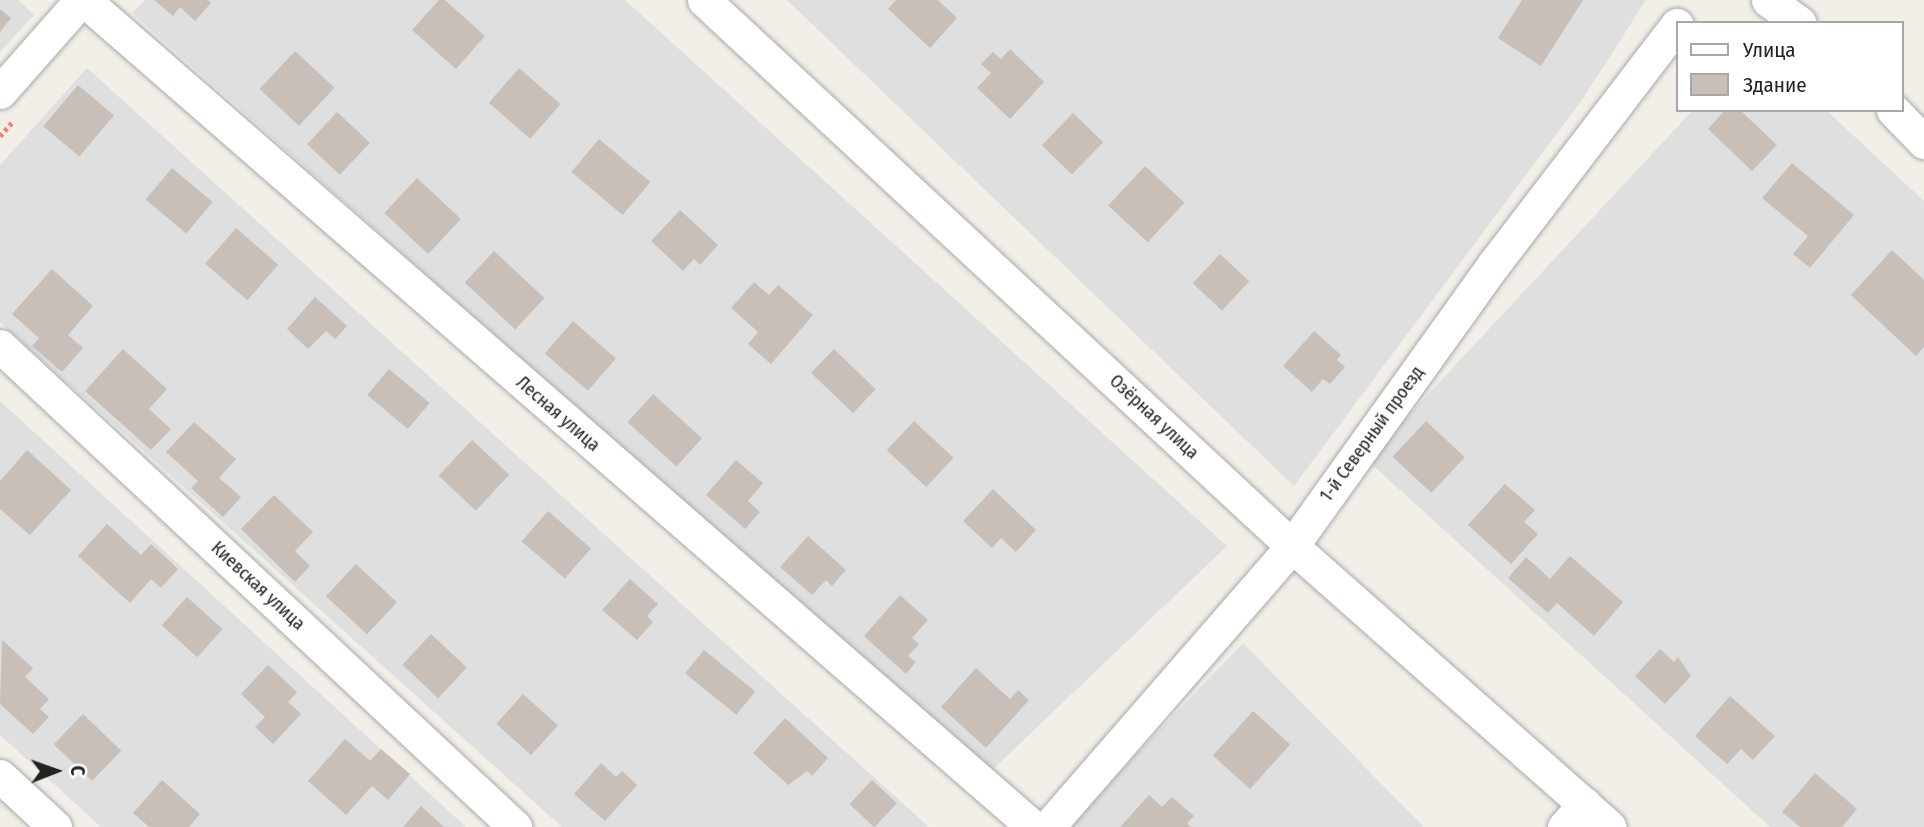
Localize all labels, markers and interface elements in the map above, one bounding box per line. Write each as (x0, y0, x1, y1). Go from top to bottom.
legend (1675, 21, 1903, 112)
text: Улица (1743, 37, 1796, 63)
text: Здание (1743, 72, 1807, 98)
street label: 1-й Северный проезд (1316, 362, 1428, 506)
street label: Озёрная улица (1105, 370, 1203, 464)
street label: Лесная улица (512, 372, 604, 456)
street label: Киевская улица (207, 537, 309, 635)
north arrow (21, 736, 91, 806)
text: С (66, 765, 89, 776)

